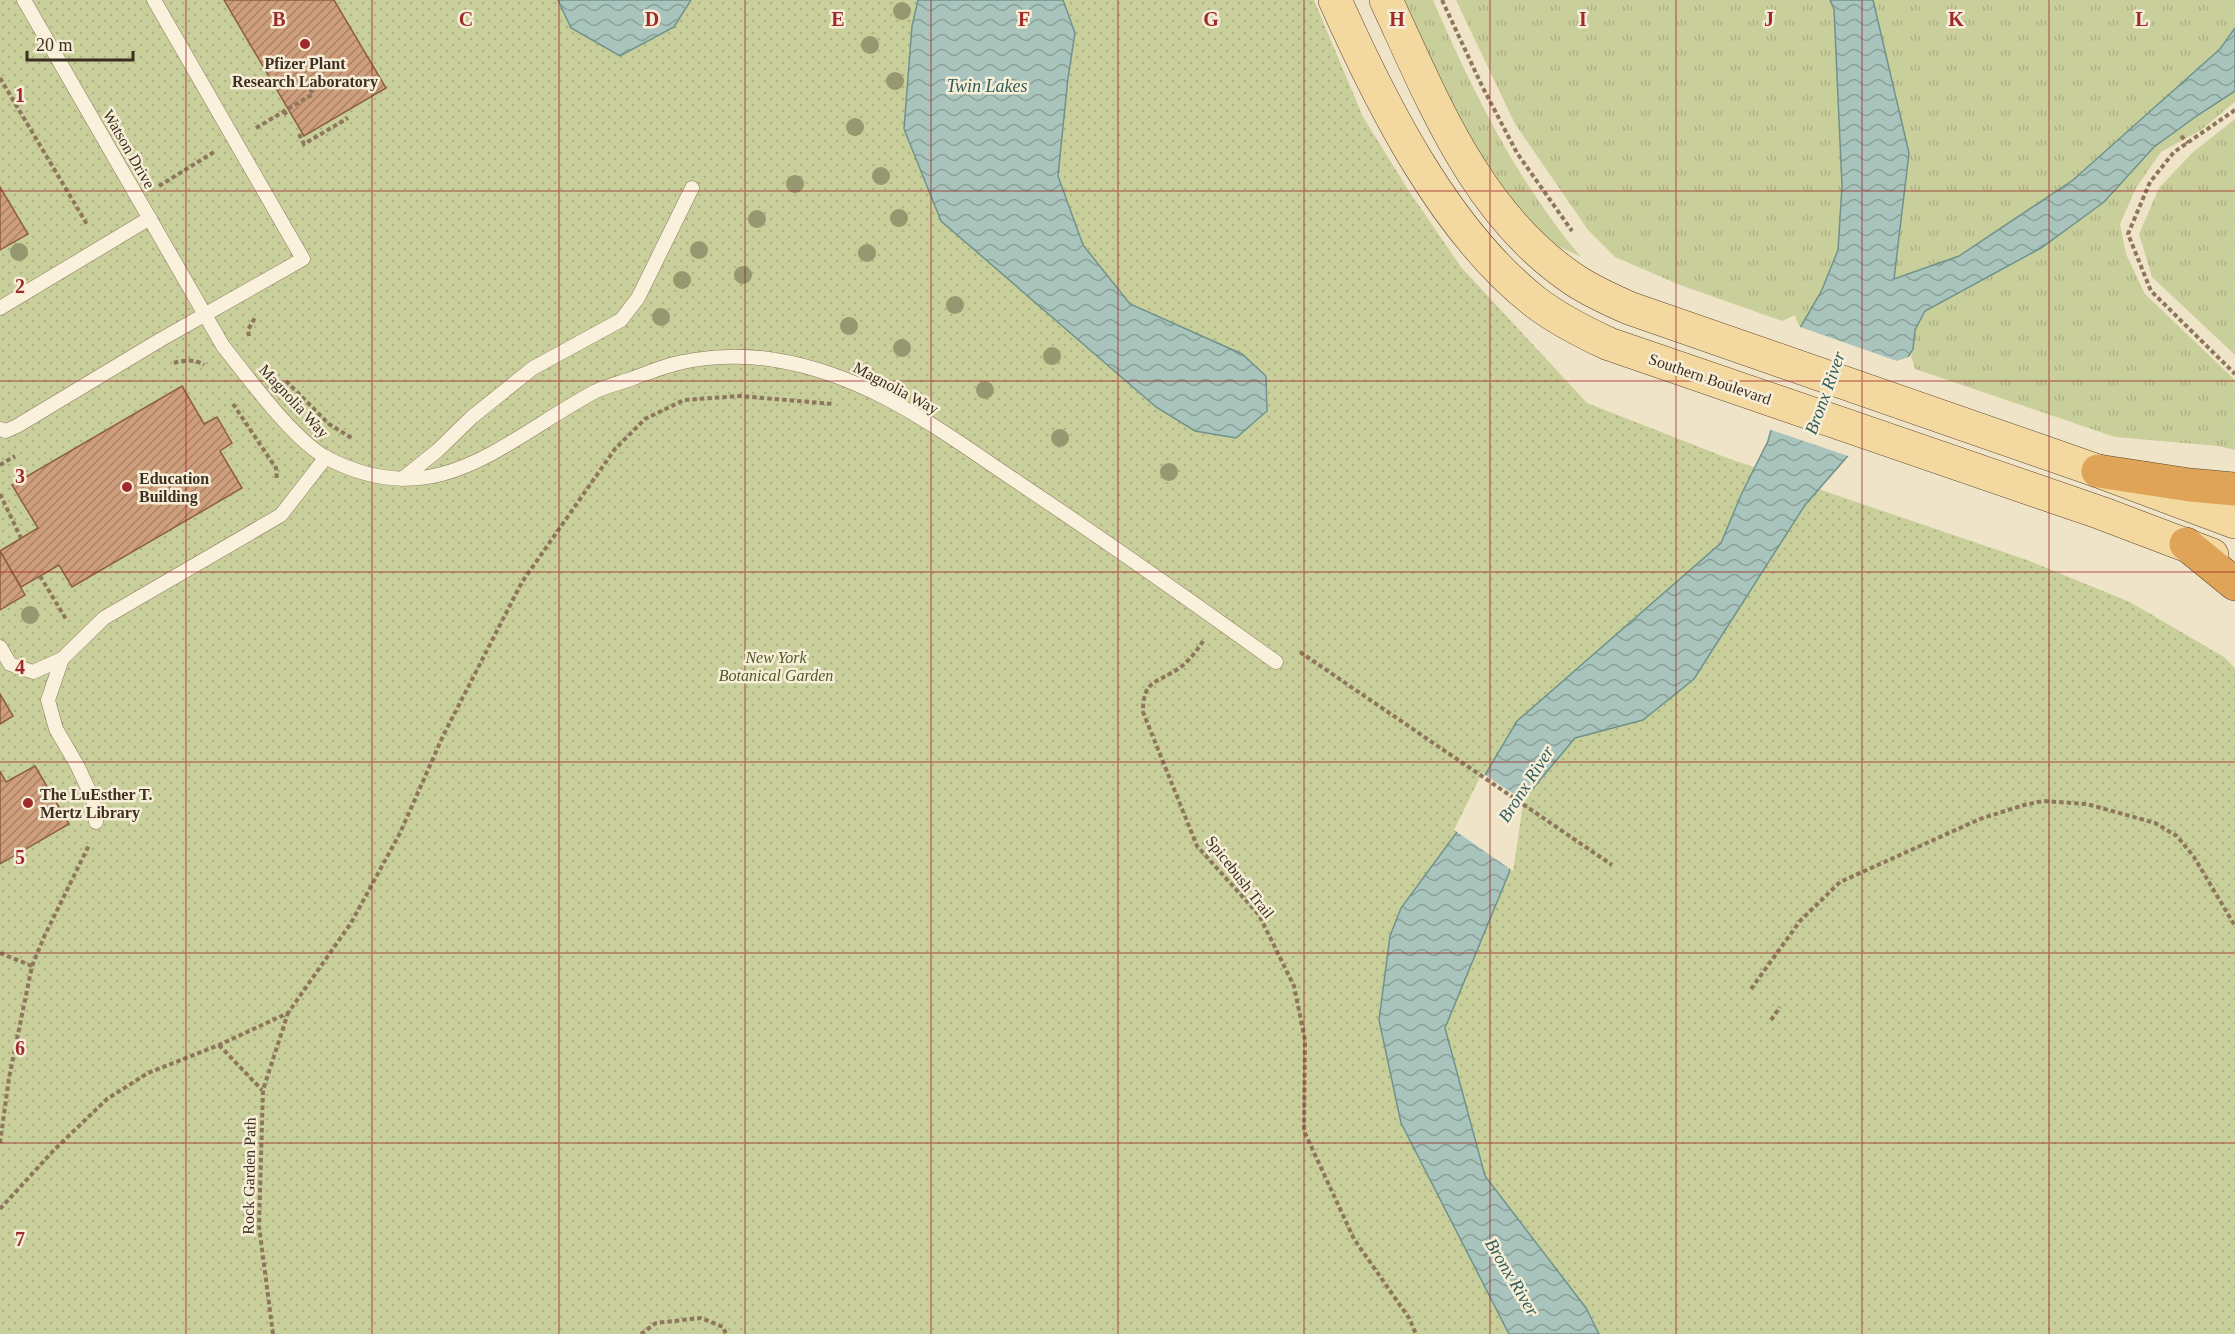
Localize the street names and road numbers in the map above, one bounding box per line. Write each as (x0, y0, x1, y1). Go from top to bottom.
street label: Watson Drive (100, 107, 158, 191)
street label: Southern Boulevard (1647, 350, 1773, 408)
street label: Magnolia Way (850, 358, 941, 418)
street label: Magnolia Way (255, 361, 332, 442)
street label: Spicebush Trail (1202, 832, 1278, 923)
street label: Rock Garden Path (239, 1117, 259, 1235)

